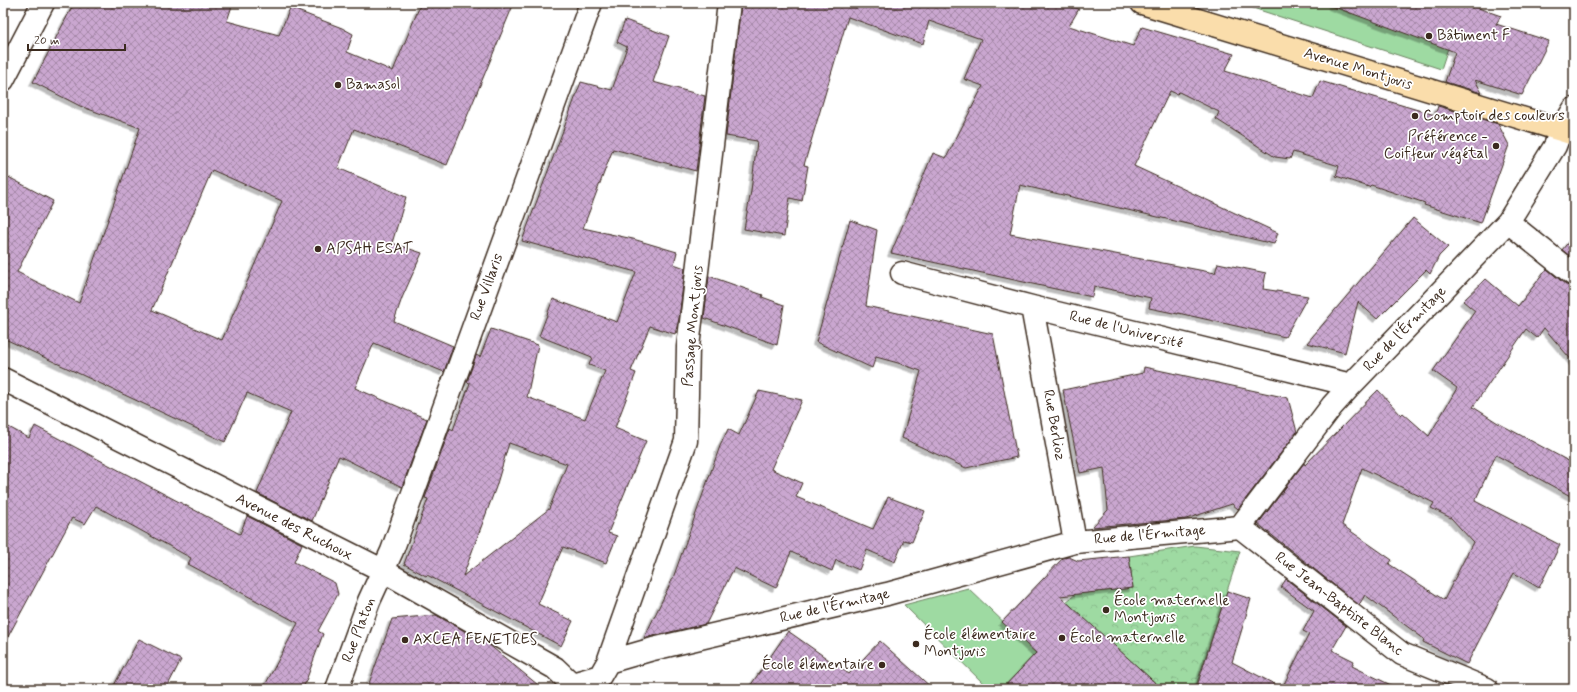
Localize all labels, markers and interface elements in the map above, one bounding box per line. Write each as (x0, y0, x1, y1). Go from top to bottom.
scale bar (28, 26, 125, 52)
place label: Bâtiment F (1437, 26, 1510, 46)
marker: Bâtiment F (1424, 31, 1434, 41)
text: 20 m (34, 33, 60, 49)
street label: Avenue Montjovis (1301, 43, 1415, 95)
place label: Bamasol (346, 75, 400, 95)
marker: Bamasol (333, 80, 343, 90)
place label: Comptoir des couleurs (1423, 106, 1565, 126)
marker: Comptoir des couleurs (1410, 111, 1420, 121)
place label: Préférence - Coiffeur végétal (1384, 127, 1488, 164)
marker: Préférence - Coiffeur végétal (1491, 141, 1501, 151)
place label: APSAH ESAT (326, 239, 413, 259)
marker: APSAH ESAT (313, 244, 323, 254)
street label: Rue Villaris (466, 250, 508, 323)
street label: Passage Montjovis (678, 264, 708, 388)
street label: Rue de l'Érmitage (1358, 281, 1451, 376)
street label: Rue de l'Université (1067, 306, 1185, 354)
street label: Rue Berlioz (1038, 388, 1070, 462)
street label: Avenue des Ruchoux (232, 489, 356, 565)
street label: Rue de l'Érmitage (1093, 519, 1207, 550)
street label: Rue Jean-Baptiste Blanc (1271, 547, 1407, 661)
street label: Rue de l'Érmitage (778, 583, 892, 628)
place label: École maternelle Montjovis (1114, 590, 1229, 628)
street label: Rue Platon (337, 595, 381, 665)
marker: École maternelle Montjovis (1101, 605, 1111, 615)
place label: École élémentaire Montjovis (924, 624, 1036, 662)
place label: École maternelle (1070, 627, 1185, 648)
place label: AXCEA FENETRES (413, 630, 538, 650)
marker: École maternelle (1057, 633, 1067, 643)
marker: AXCEA FENETRES (400, 635, 410, 645)
marker: École élémentaire Montjovis (911, 639, 921, 649)
place label: École élémentaire (762, 654, 874, 675)
marker: École élémentaire (877, 660, 887, 670)

